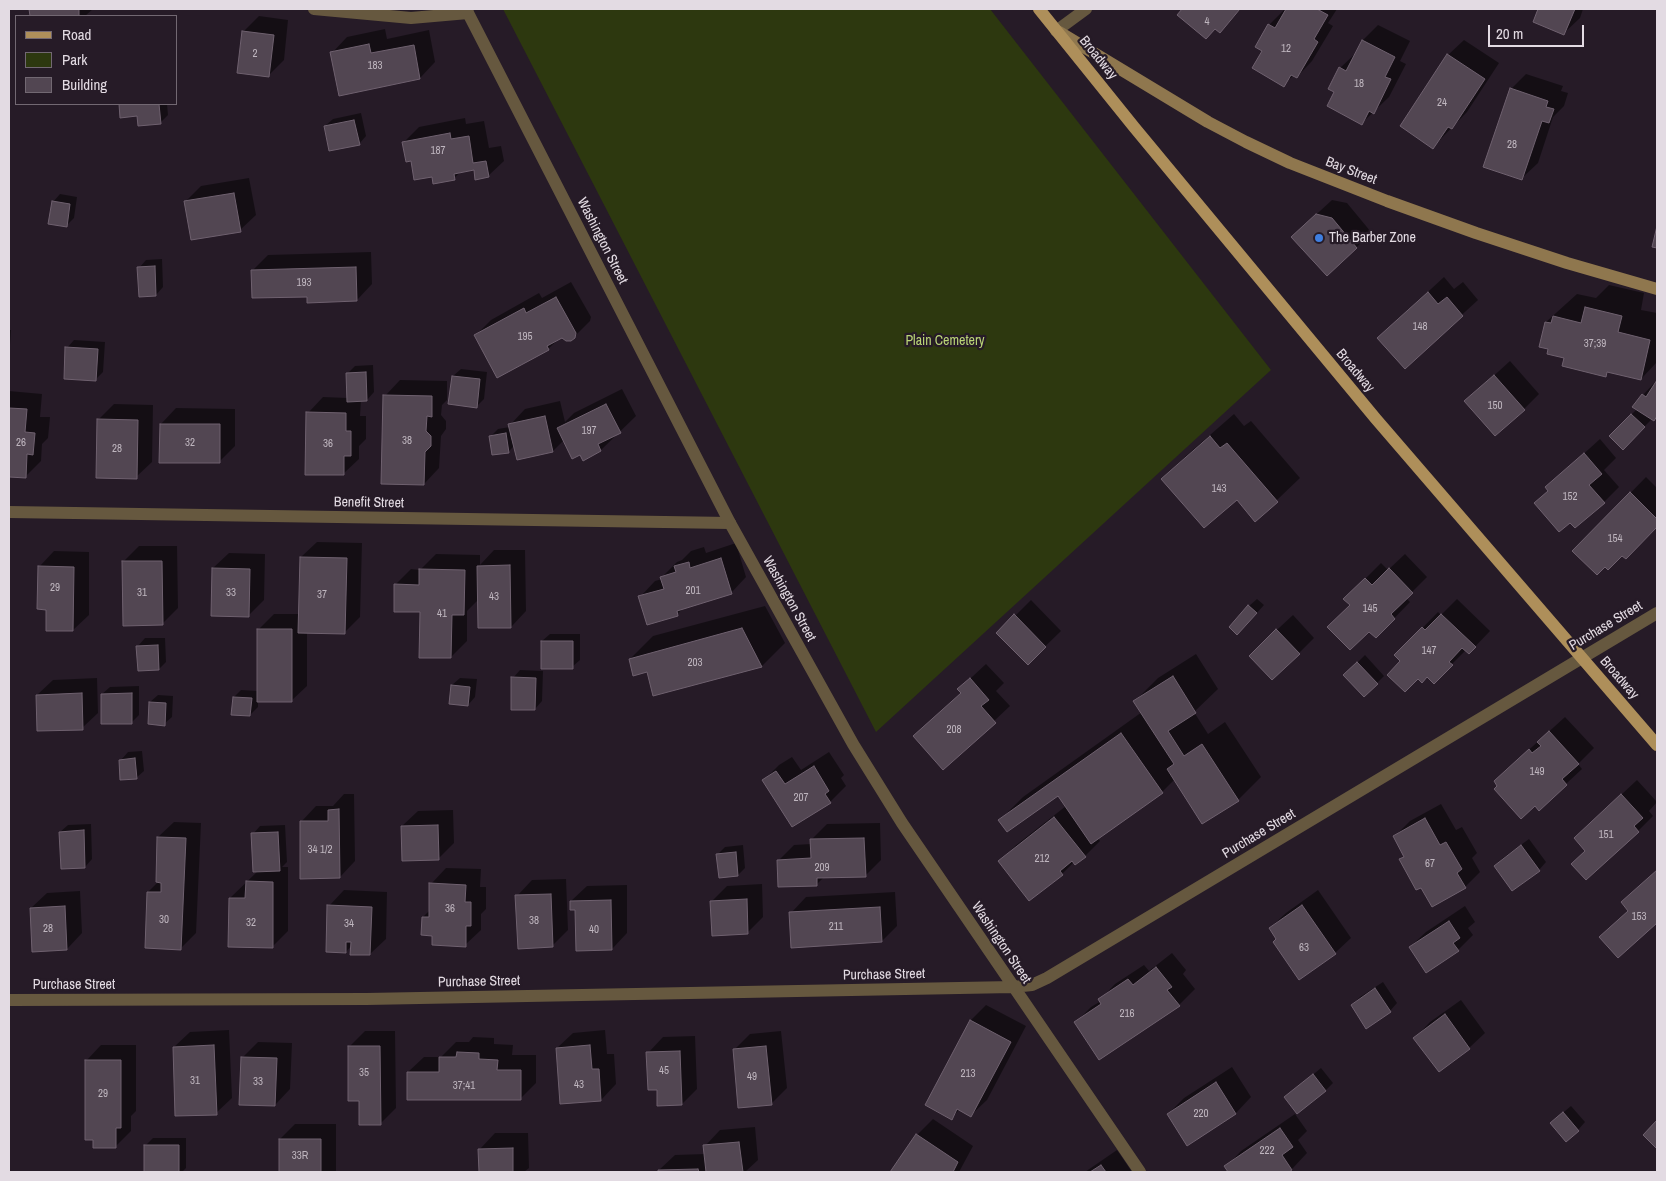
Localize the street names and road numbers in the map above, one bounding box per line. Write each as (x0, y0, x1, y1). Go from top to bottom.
street label: Broadway (1075, 33, 1121, 83)
street label: Bay Street (1323, 154, 1379, 188)
street label: Washington Street (573, 195, 631, 287)
street label: Broadway (1332, 346, 1378, 396)
street label: Benefit Street (334, 494, 404, 512)
street label: Washington Street (759, 554, 819, 644)
street label: Purchase Street (1566, 598, 1646, 654)
street label: Broadway (1596, 653, 1642, 703)
street label: Purchase Street (1219, 806, 1299, 862)
street label: Washington Street (968, 899, 1034, 987)
street label: Purchase Street (843, 966, 925, 984)
street label: Purchase Street (438, 973, 520, 991)
street label: Purchase Street (33, 977, 115, 993)

